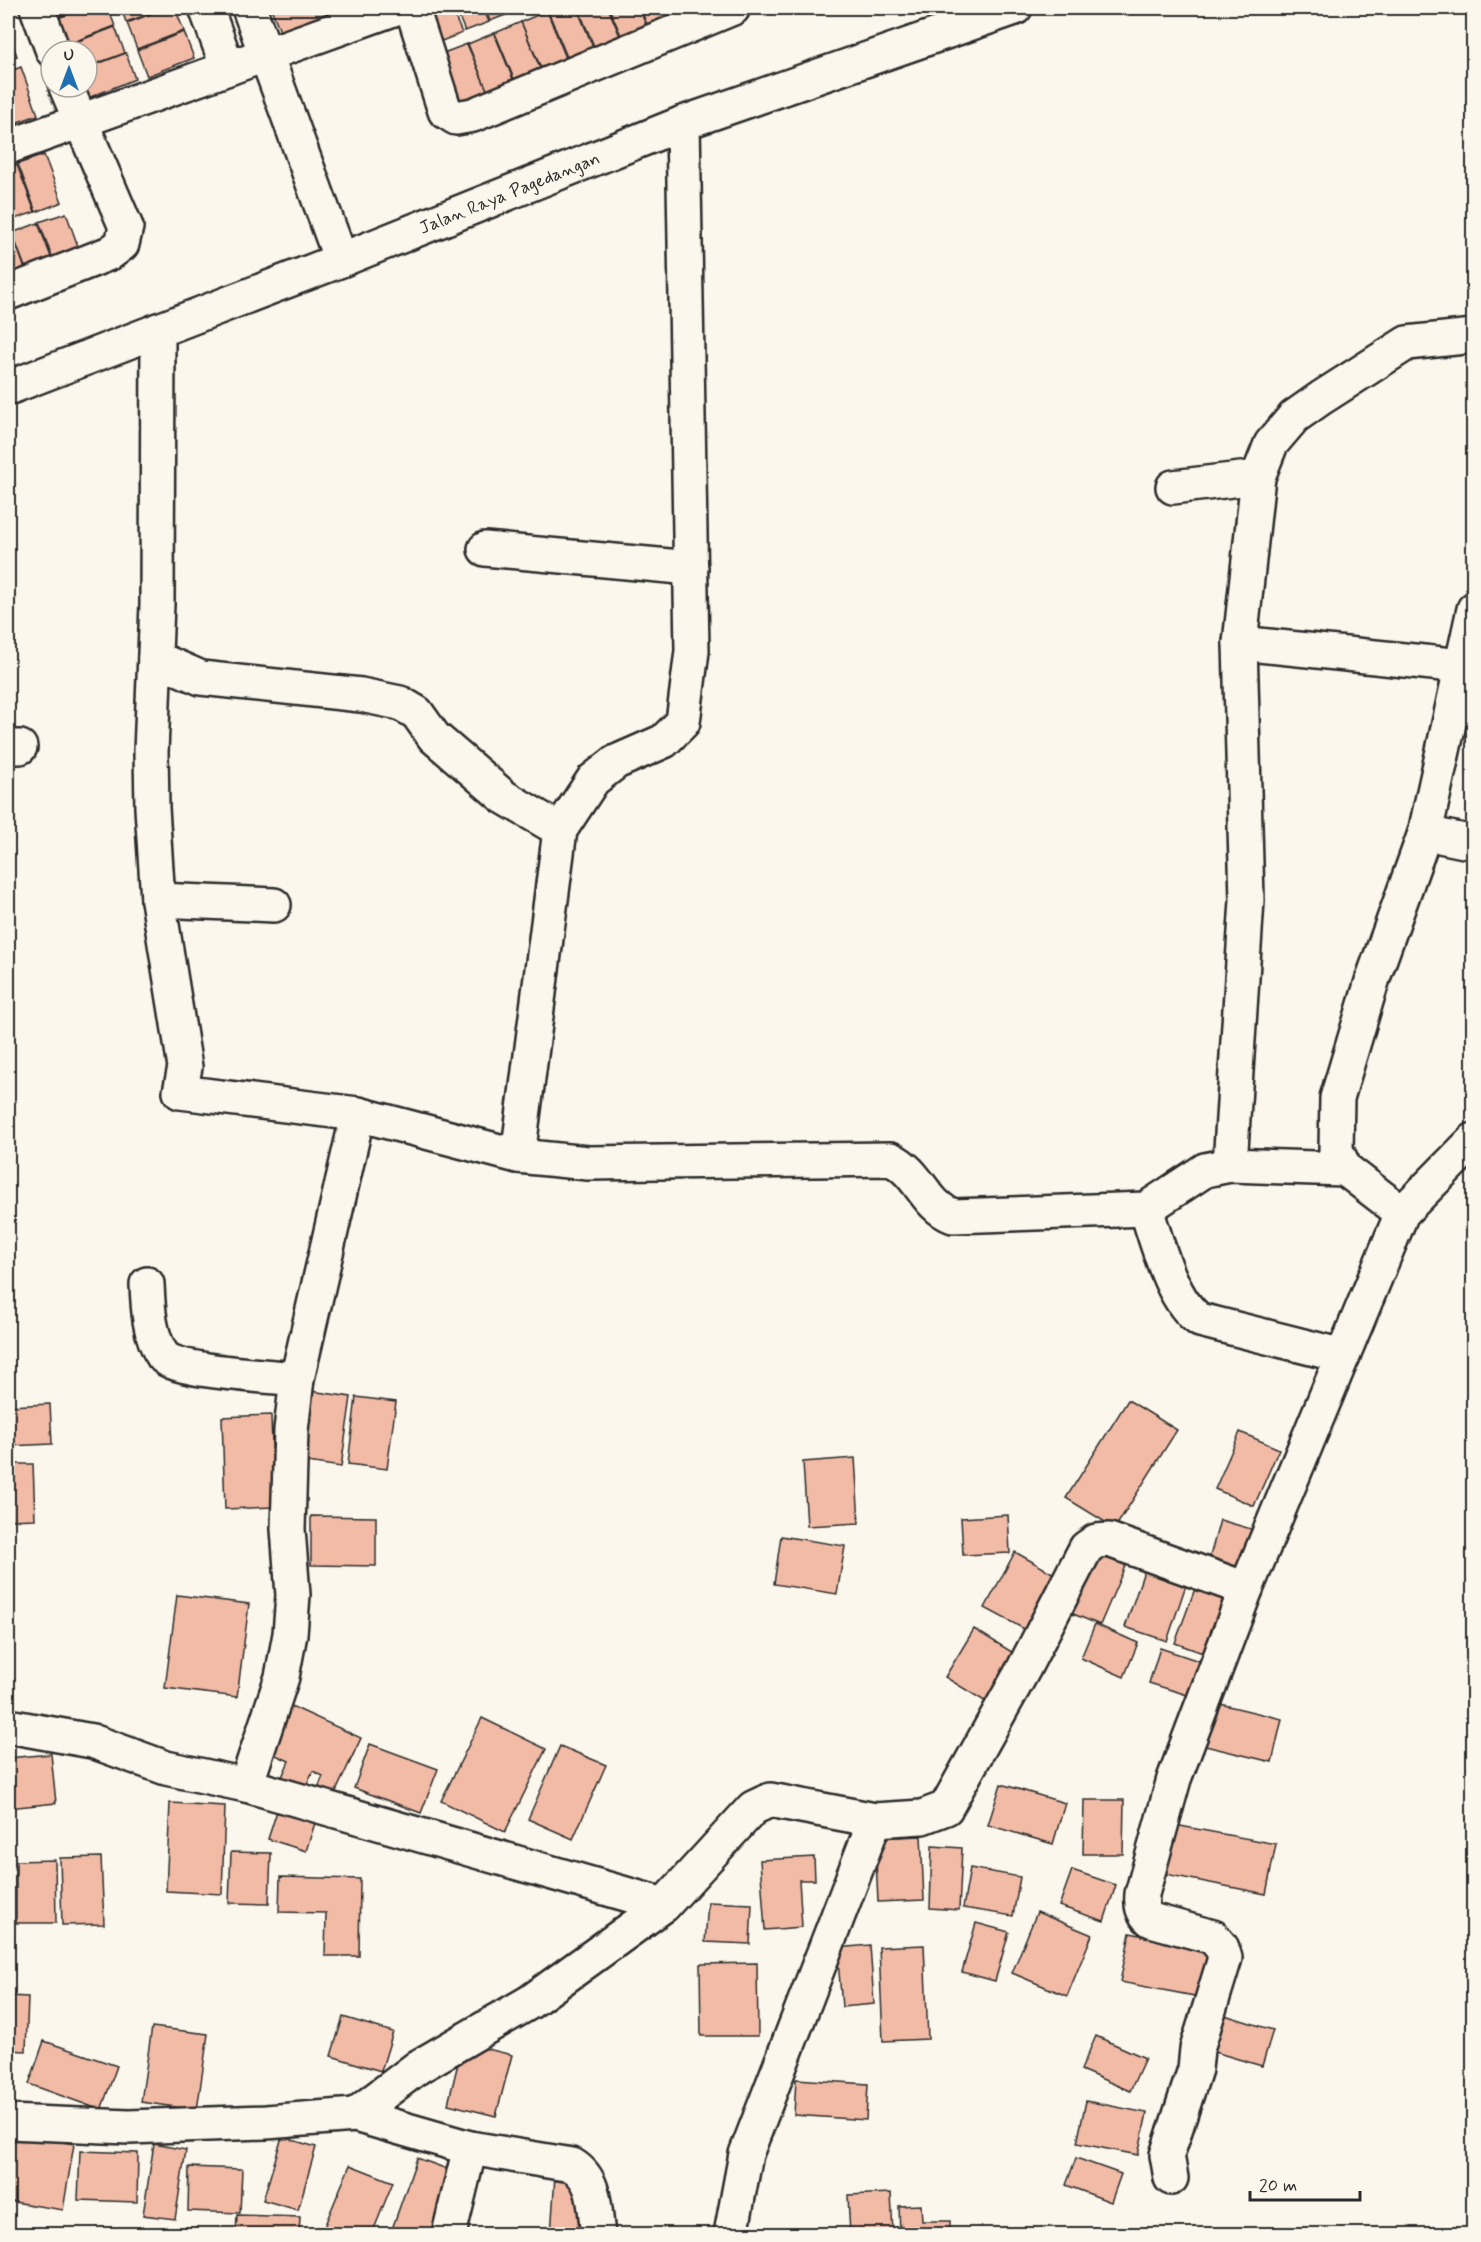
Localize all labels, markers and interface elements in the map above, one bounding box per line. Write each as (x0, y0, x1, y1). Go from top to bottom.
north arrow (39, 39, 99, 99)
text: U (64, 45, 74, 66)
street label: Jalan Raya Pagedangan (416, 147, 603, 240)
scale bar (1250, 2164, 1360, 2202)
text: 20 m (1259, 2174, 1297, 2198)

